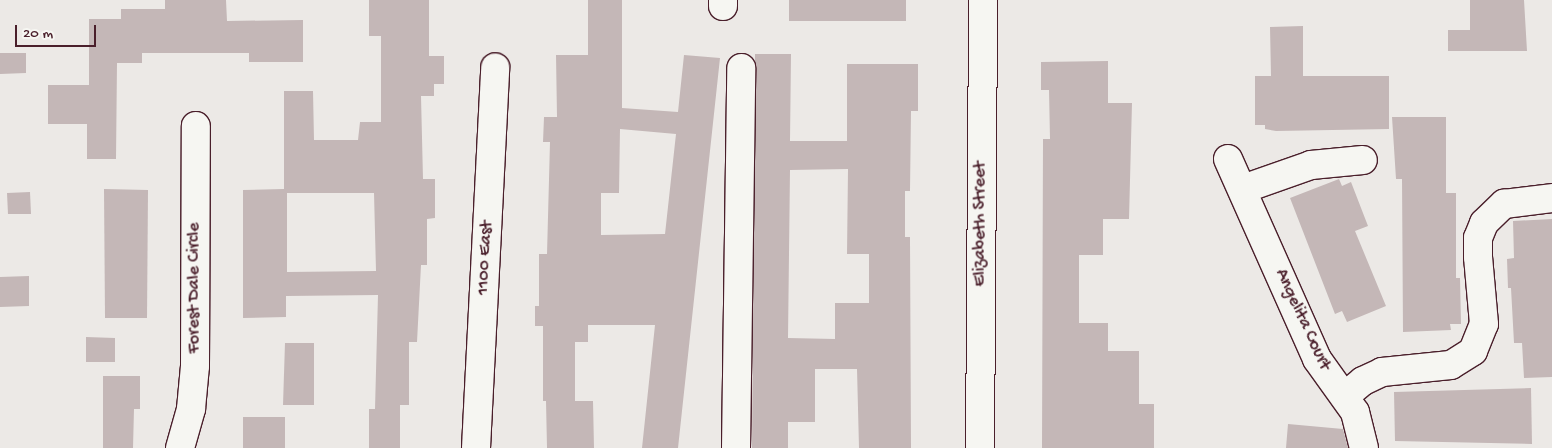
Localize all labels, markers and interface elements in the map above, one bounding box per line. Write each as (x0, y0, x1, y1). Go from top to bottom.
scale bar (18, 15, 99, 47)
text: 20 m (23, 25, 53, 43)
street label: Elizabeth Street (970, 161, 992, 287)
street label: 1100 East (473, 220, 499, 296)
street label: Forest Dale Circle (184, 222, 206, 354)
street label: Angelita Court (1269, 266, 1335, 374)

